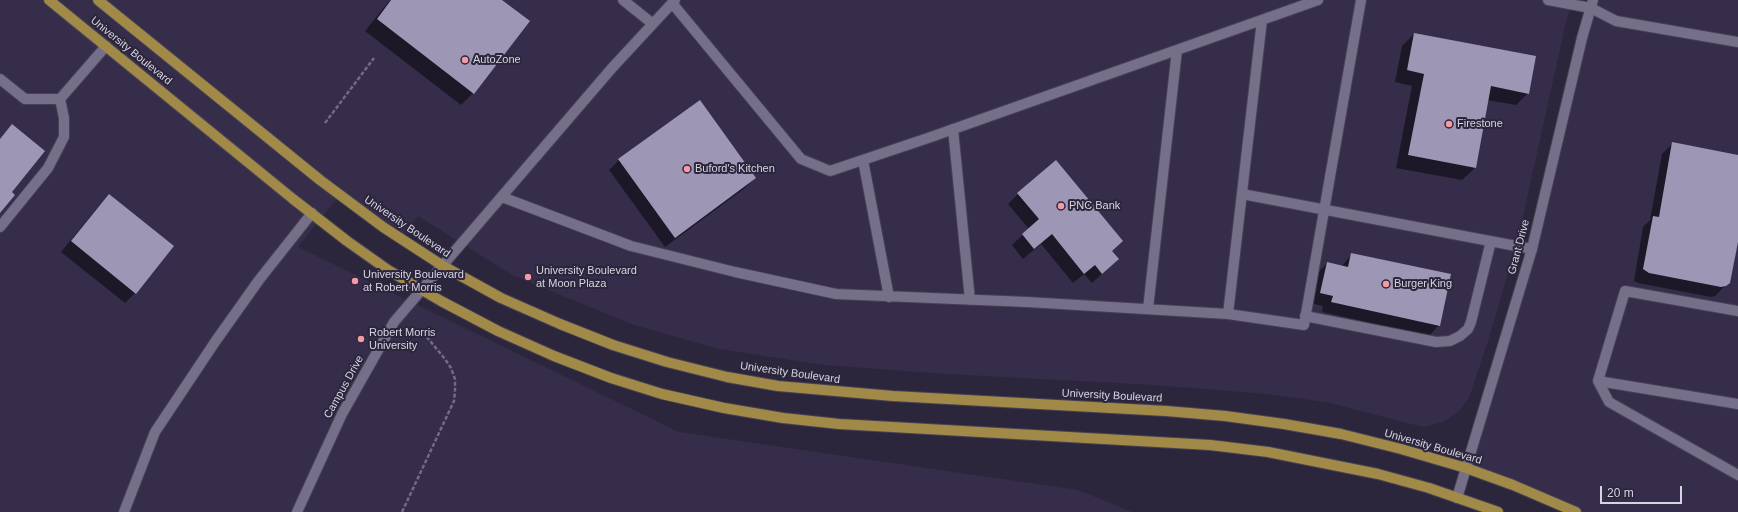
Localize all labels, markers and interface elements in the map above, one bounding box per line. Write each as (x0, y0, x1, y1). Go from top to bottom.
street label: University Boulevard (88, 14, 174, 88)
place label: AutoZone (473, 53, 521, 67)
marker: AutoZone (460, 55, 470, 65)
place label: Firestone (1457, 117, 1503, 131)
marker: Firestone (1444, 119, 1454, 129)
place label: Buford's Kitchen (695, 162, 775, 176)
marker: Buford's Kitchen (682, 164, 692, 174)
street label: University Boulevard (361, 193, 453, 261)
place label: PNC Bank (1069, 199, 1120, 213)
marker: PNC Bank (1056, 201, 1066, 211)
street label: Grant Drive (1505, 218, 1533, 276)
place label: University Boulevard at Moon Plaza (536, 264, 637, 290)
place label: University Boulevard at Robert Morris (363, 268, 464, 294)
marker: University Boulevard at Moon Plaza (523, 272, 533, 282)
marker: University Boulevard at Robert Morris (350, 276, 360, 286)
place label: Burger King (1394, 277, 1452, 291)
marker: Burger King (1381, 279, 1391, 289)
place label: Robert Morris University (369, 326, 436, 352)
marker: Robert Morris University (356, 334, 366, 344)
street label: Campus Drive (321, 353, 367, 421)
street label: University Boulevard (739, 359, 841, 387)
street label: University Boulevard (1061, 387, 1163, 405)
street label: University Boulevard (1383, 427, 1483, 467)
scale bar (1602, 478, 1684, 504)
text: 20 m (1607, 486, 1634, 500)

